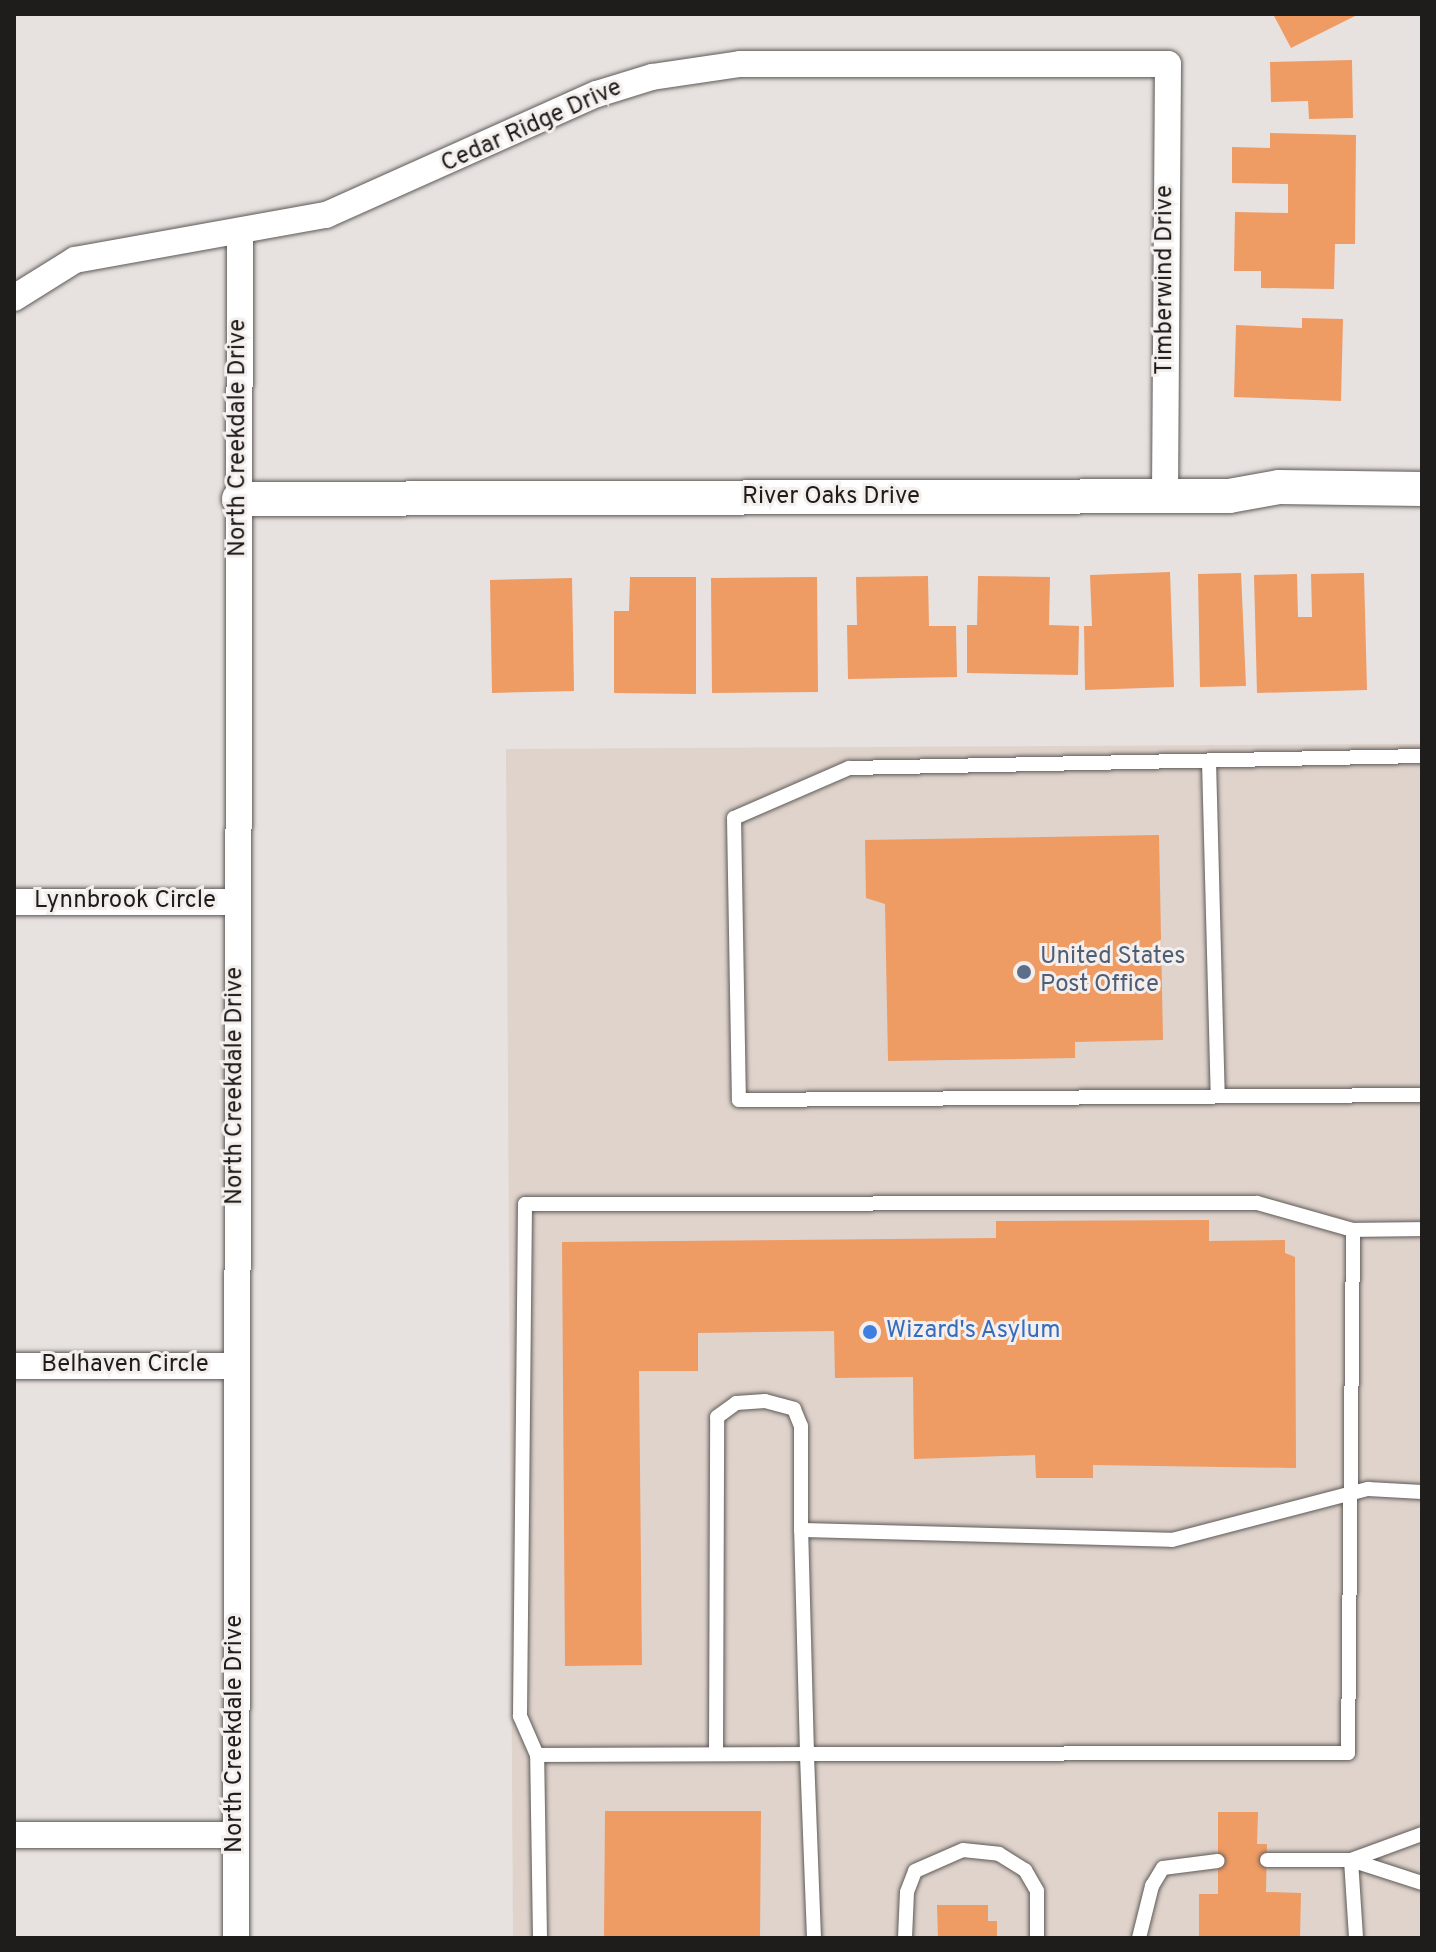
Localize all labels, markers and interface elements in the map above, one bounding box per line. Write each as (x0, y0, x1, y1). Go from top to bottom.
street label: Cedar Ridge Drive (437, 74, 627, 180)
street label: Timberwind Drive (1152, 185, 1180, 375)
street label: North Creekdale Drive (225, 319, 253, 557)
street label: River Oaks Drive (742, 484, 920, 512)
street label: Lynnbrook Circle (34, 888, 216, 916)
place label: United States Post Office (1040, 944, 1185, 1000)
marker: United States Post Office (1015, 963, 1033, 981)
street label: North Creekdale Drive (222, 967, 250, 1205)
place label: Wizard's Asylum (886, 1318, 1062, 1346)
marker: Wizard's Asylum (861, 1323, 879, 1341)
street label: Belhaven Circle (41, 1352, 209, 1380)
street label: North Creekdale Drive (222, 1615, 250, 1853)

